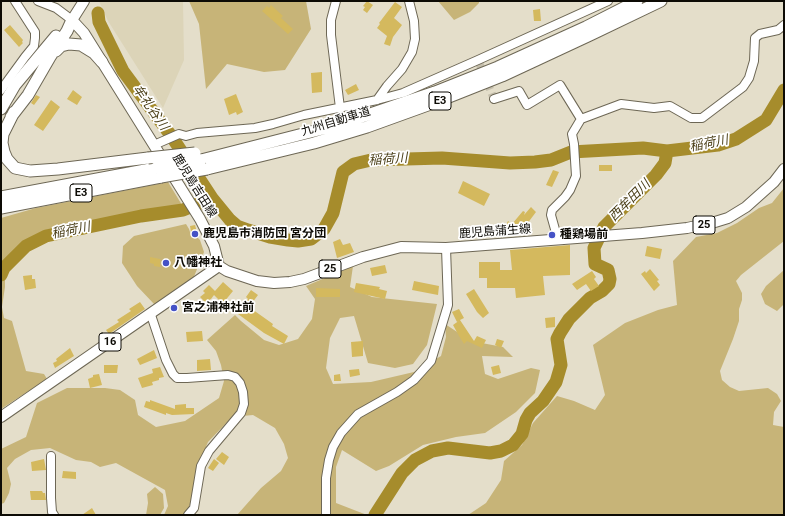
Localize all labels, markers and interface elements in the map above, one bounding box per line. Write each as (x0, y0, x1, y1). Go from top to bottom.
water label: 牟礼谷川 (129, 82, 171, 134)
road number: E3 (429, 92, 451, 110)
street label: 九州自動車道 (299, 105, 373, 139)
water label: 稲荷川 (688, 133, 730, 155)
water label: 稲荷川 (368, 151, 408, 169)
street label: 鹿児島吉田線 (169, 152, 219, 220)
water label: 西牟田川 (606, 177, 654, 225)
road number: E3 (70, 184, 92, 202)
road number: 25 (693, 216, 715, 234)
water label: 稲荷川 (50, 220, 92, 242)
street label: 鹿児島蒲生線 (459, 222, 531, 242)
place label: 鹿児島市消防団 宮分団 (203, 227, 326, 241)
place label: 種鶏場前 (560, 228, 608, 242)
marker: 鹿児島市消防団 宮分団 (190, 229, 200, 239)
marker: 種鶏場前 (547, 230, 557, 240)
place label: 八幡神社 (174, 256, 222, 270)
marker: 八幡神社 (161, 258, 171, 268)
road number: 25 (319, 260, 341, 278)
place label: 宮之浦神社前 (182, 301, 254, 315)
marker: 宮之浦神社前 (169, 303, 179, 313)
road number: 16 (99, 333, 121, 351)

